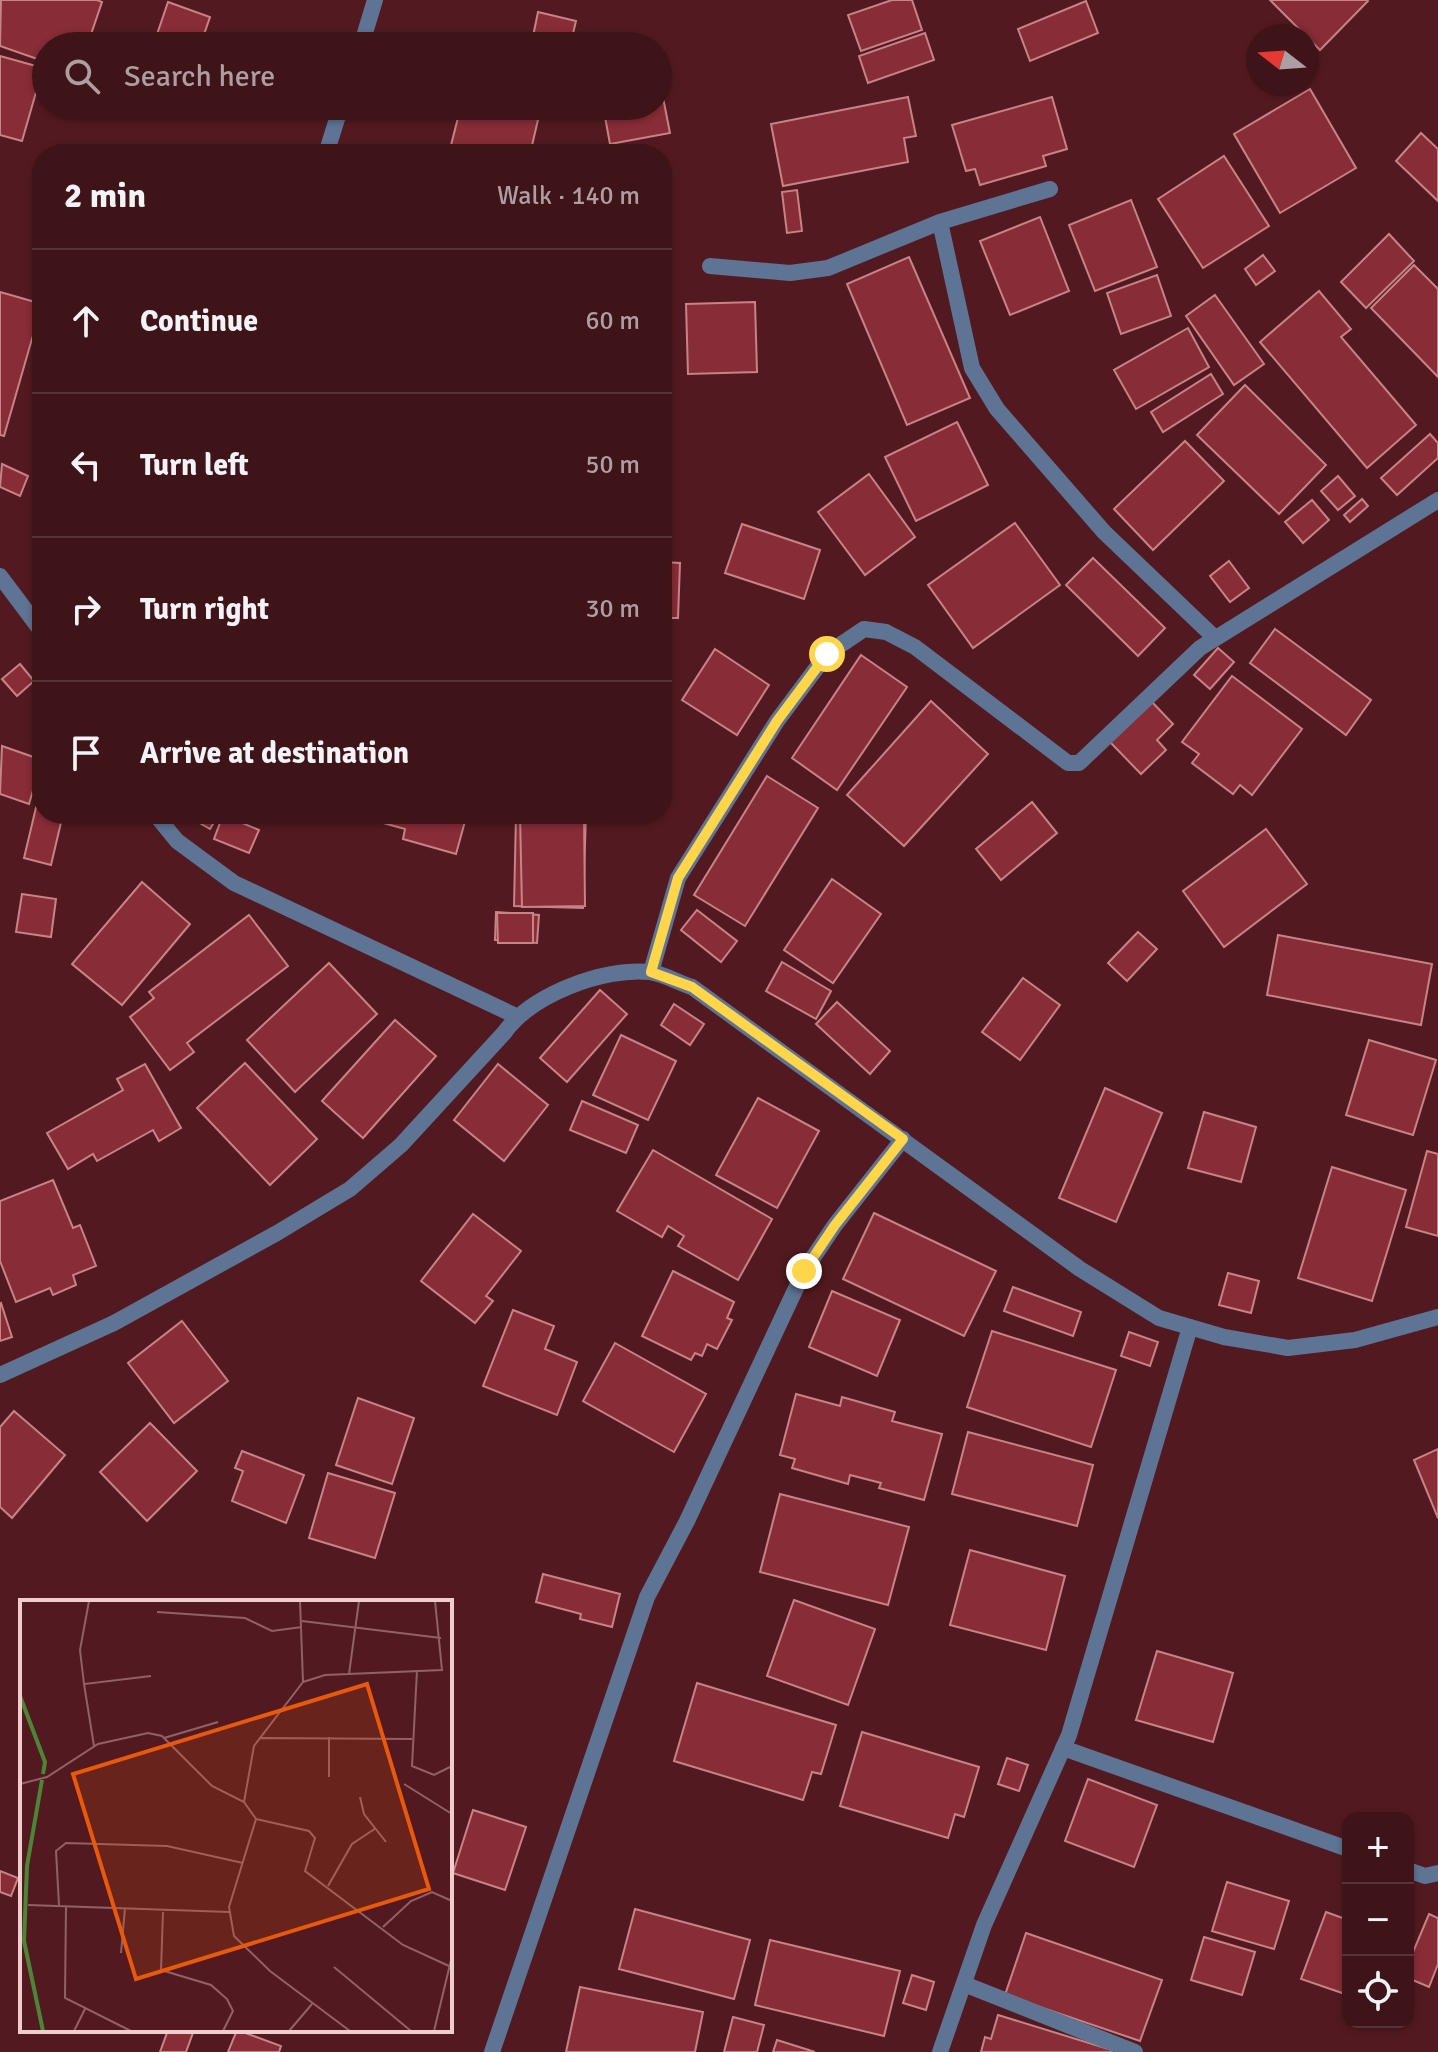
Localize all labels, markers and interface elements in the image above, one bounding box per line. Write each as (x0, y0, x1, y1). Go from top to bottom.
north arrow (1246, 24, 1318, 96)
search box (32, 32, 672, 120)
icon: search (60, 54, 104, 98)
text: Search here (124, 58, 275, 95)
text: 2 min (64, 175, 146, 217)
text: Walk · 140 m (497, 180, 640, 212)
icon: ahead (64, 299, 108, 343)
text: Continue (140, 303, 258, 340)
text: 60 m (585, 305, 640, 337)
icon: left (64, 443, 108, 487)
text: Turn left (140, 447, 249, 484)
text: 50 m (585, 449, 640, 481)
icon: right (64, 587, 108, 631)
text: Turn right (140, 591, 269, 628)
text: 30 m (585, 593, 640, 625)
route start (809, 636, 845, 672)
icon: arrive (64, 731, 108, 775)
text: Arrive at destination (140, 735, 409, 772)
route end (786, 1253, 822, 1289)
inset map (20, 1600, 452, 2032)
map controls (1342, 1812, 1414, 2028)
button: + (1342, 1812, 1414, 1884)
button: − (1342, 1884, 1414, 1956)
button: locate (1342, 1956, 1414, 2028)

